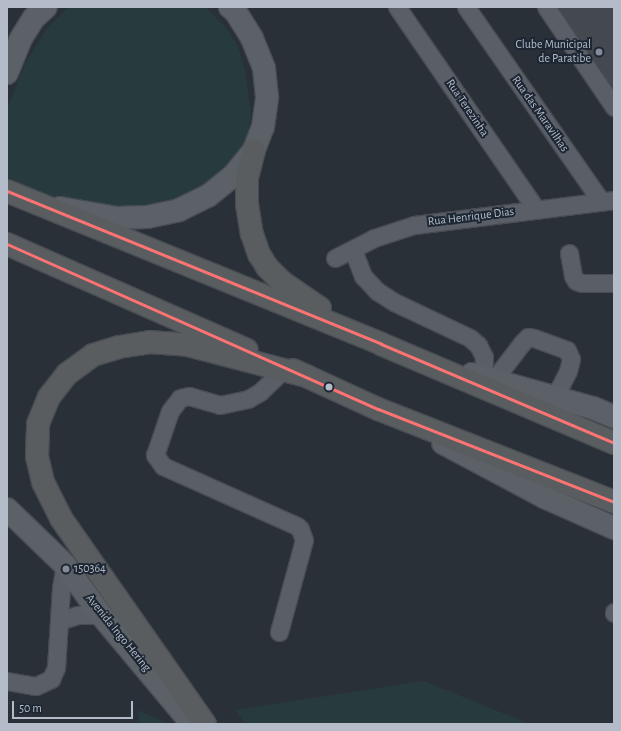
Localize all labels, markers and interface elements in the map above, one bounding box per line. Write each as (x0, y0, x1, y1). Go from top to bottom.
place label: Clube Municipal de Paratibe (516, 38, 591, 66)
marker: Clube Municipal de Paratibe (594, 47, 604, 57)
street label: Rua das Maravilhas (508, 73, 572, 155)
street label: Rua Terezinha (443, 77, 491, 139)
street label: Rua Henrique Dias (427, 205, 515, 229)
unlabelled marker (324, 382, 334, 392)
place label: 150364 (74, 562, 106, 576)
marker: 150364 (61, 564, 71, 574)
street label: Avenida Ingo Hering (82, 591, 154, 675)
scale bar (14, 693, 135, 719)
text: 50 m (19, 702, 42, 714)

